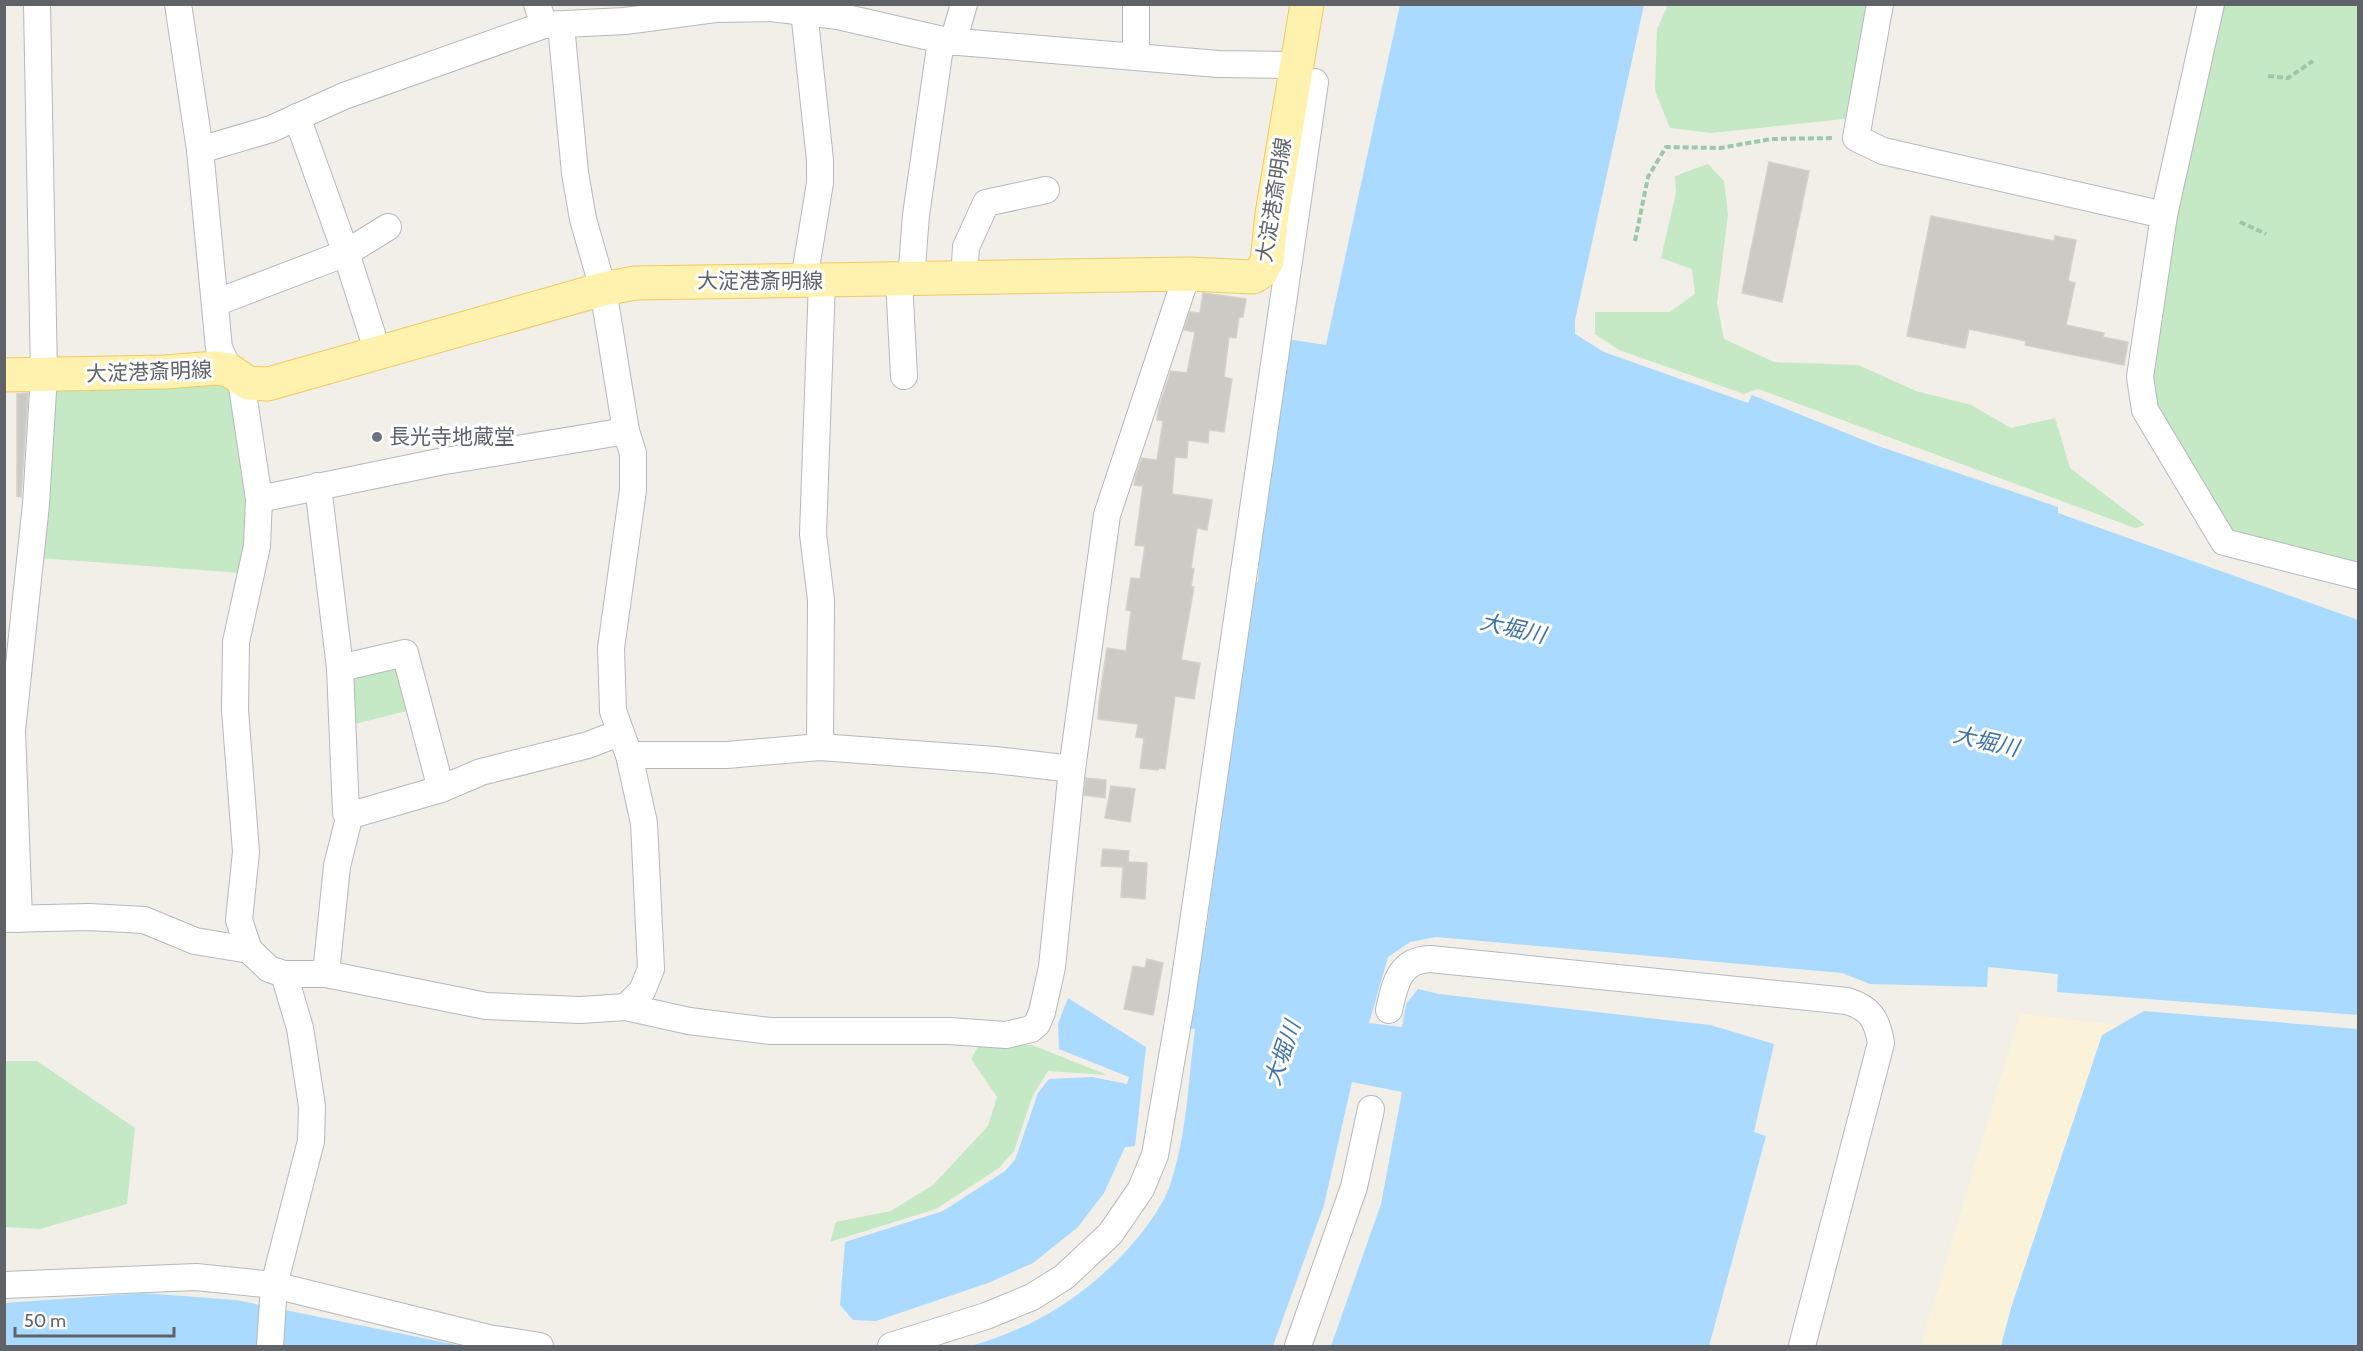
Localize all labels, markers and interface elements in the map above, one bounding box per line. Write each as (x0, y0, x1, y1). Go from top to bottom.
street label: 大淀港斎明線 (1251, 136, 1296, 264)
street label: 大淀港斎明線 (697, 268, 823, 293)
street label: 大淀港斎明線 (86, 357, 212, 386)
place label: 長光寺地蔵堂 (389, 424, 515, 449)
marker: 長光寺地蔵堂 (370, 430, 384, 444)
water label: 大堀川 (1478, 608, 1550, 650)
water label: 大堀川 (1951, 721, 2023, 763)
water label: 大堀川 (1259, 1016, 1307, 1089)
scale bar (15, 1300, 174, 1338)
text: 50 m (24, 1310, 66, 1332)

